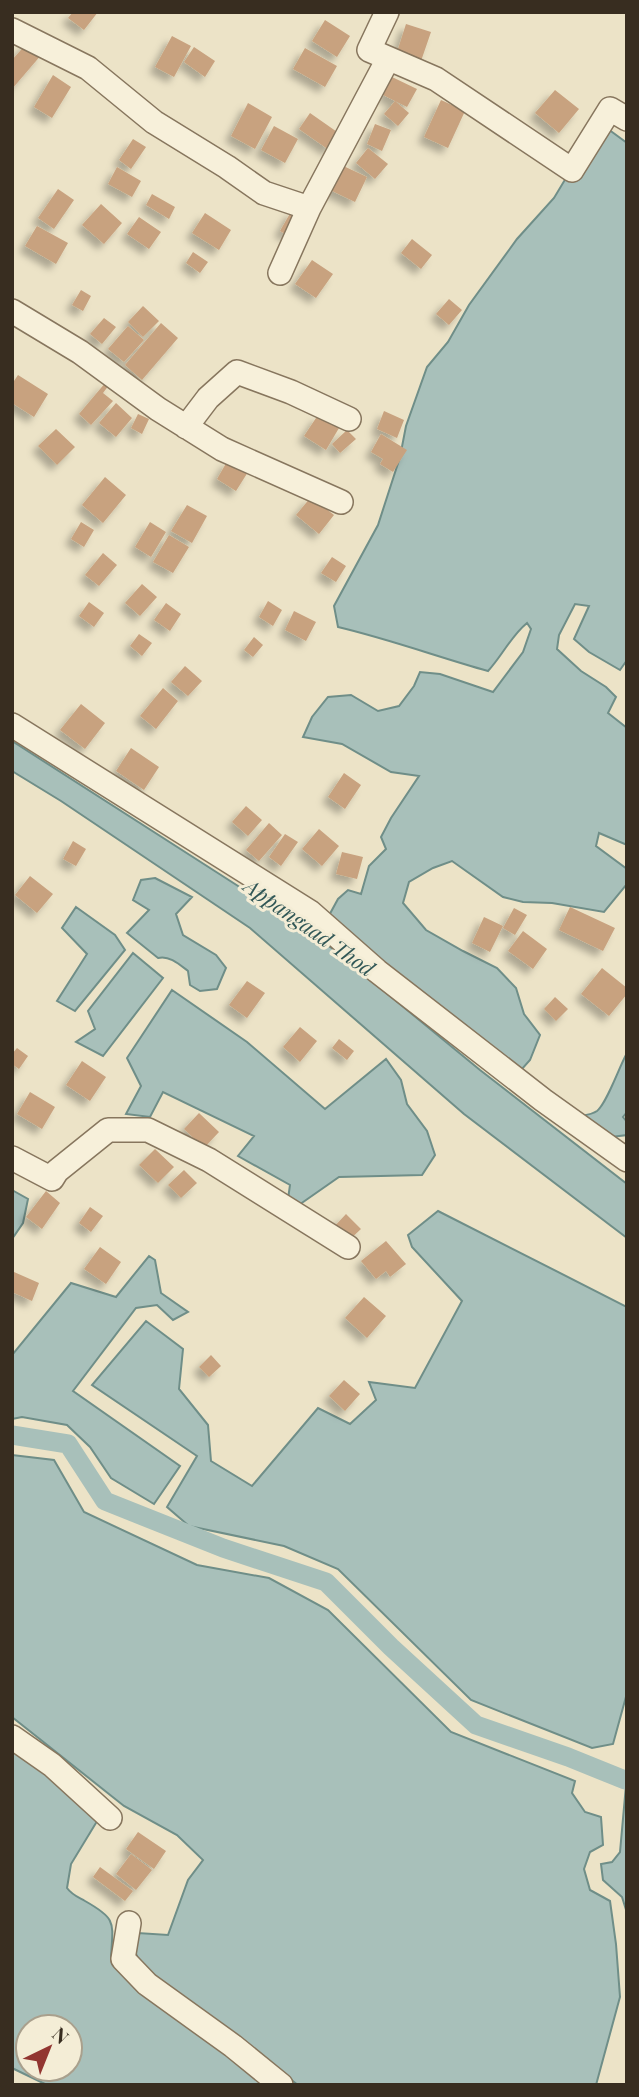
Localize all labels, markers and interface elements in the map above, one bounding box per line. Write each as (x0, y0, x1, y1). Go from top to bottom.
water label: Appangaad Thod (238, 870, 381, 982)
north arrow (14, 2013, 84, 2083)
text: N (47, 2021, 75, 2049)

